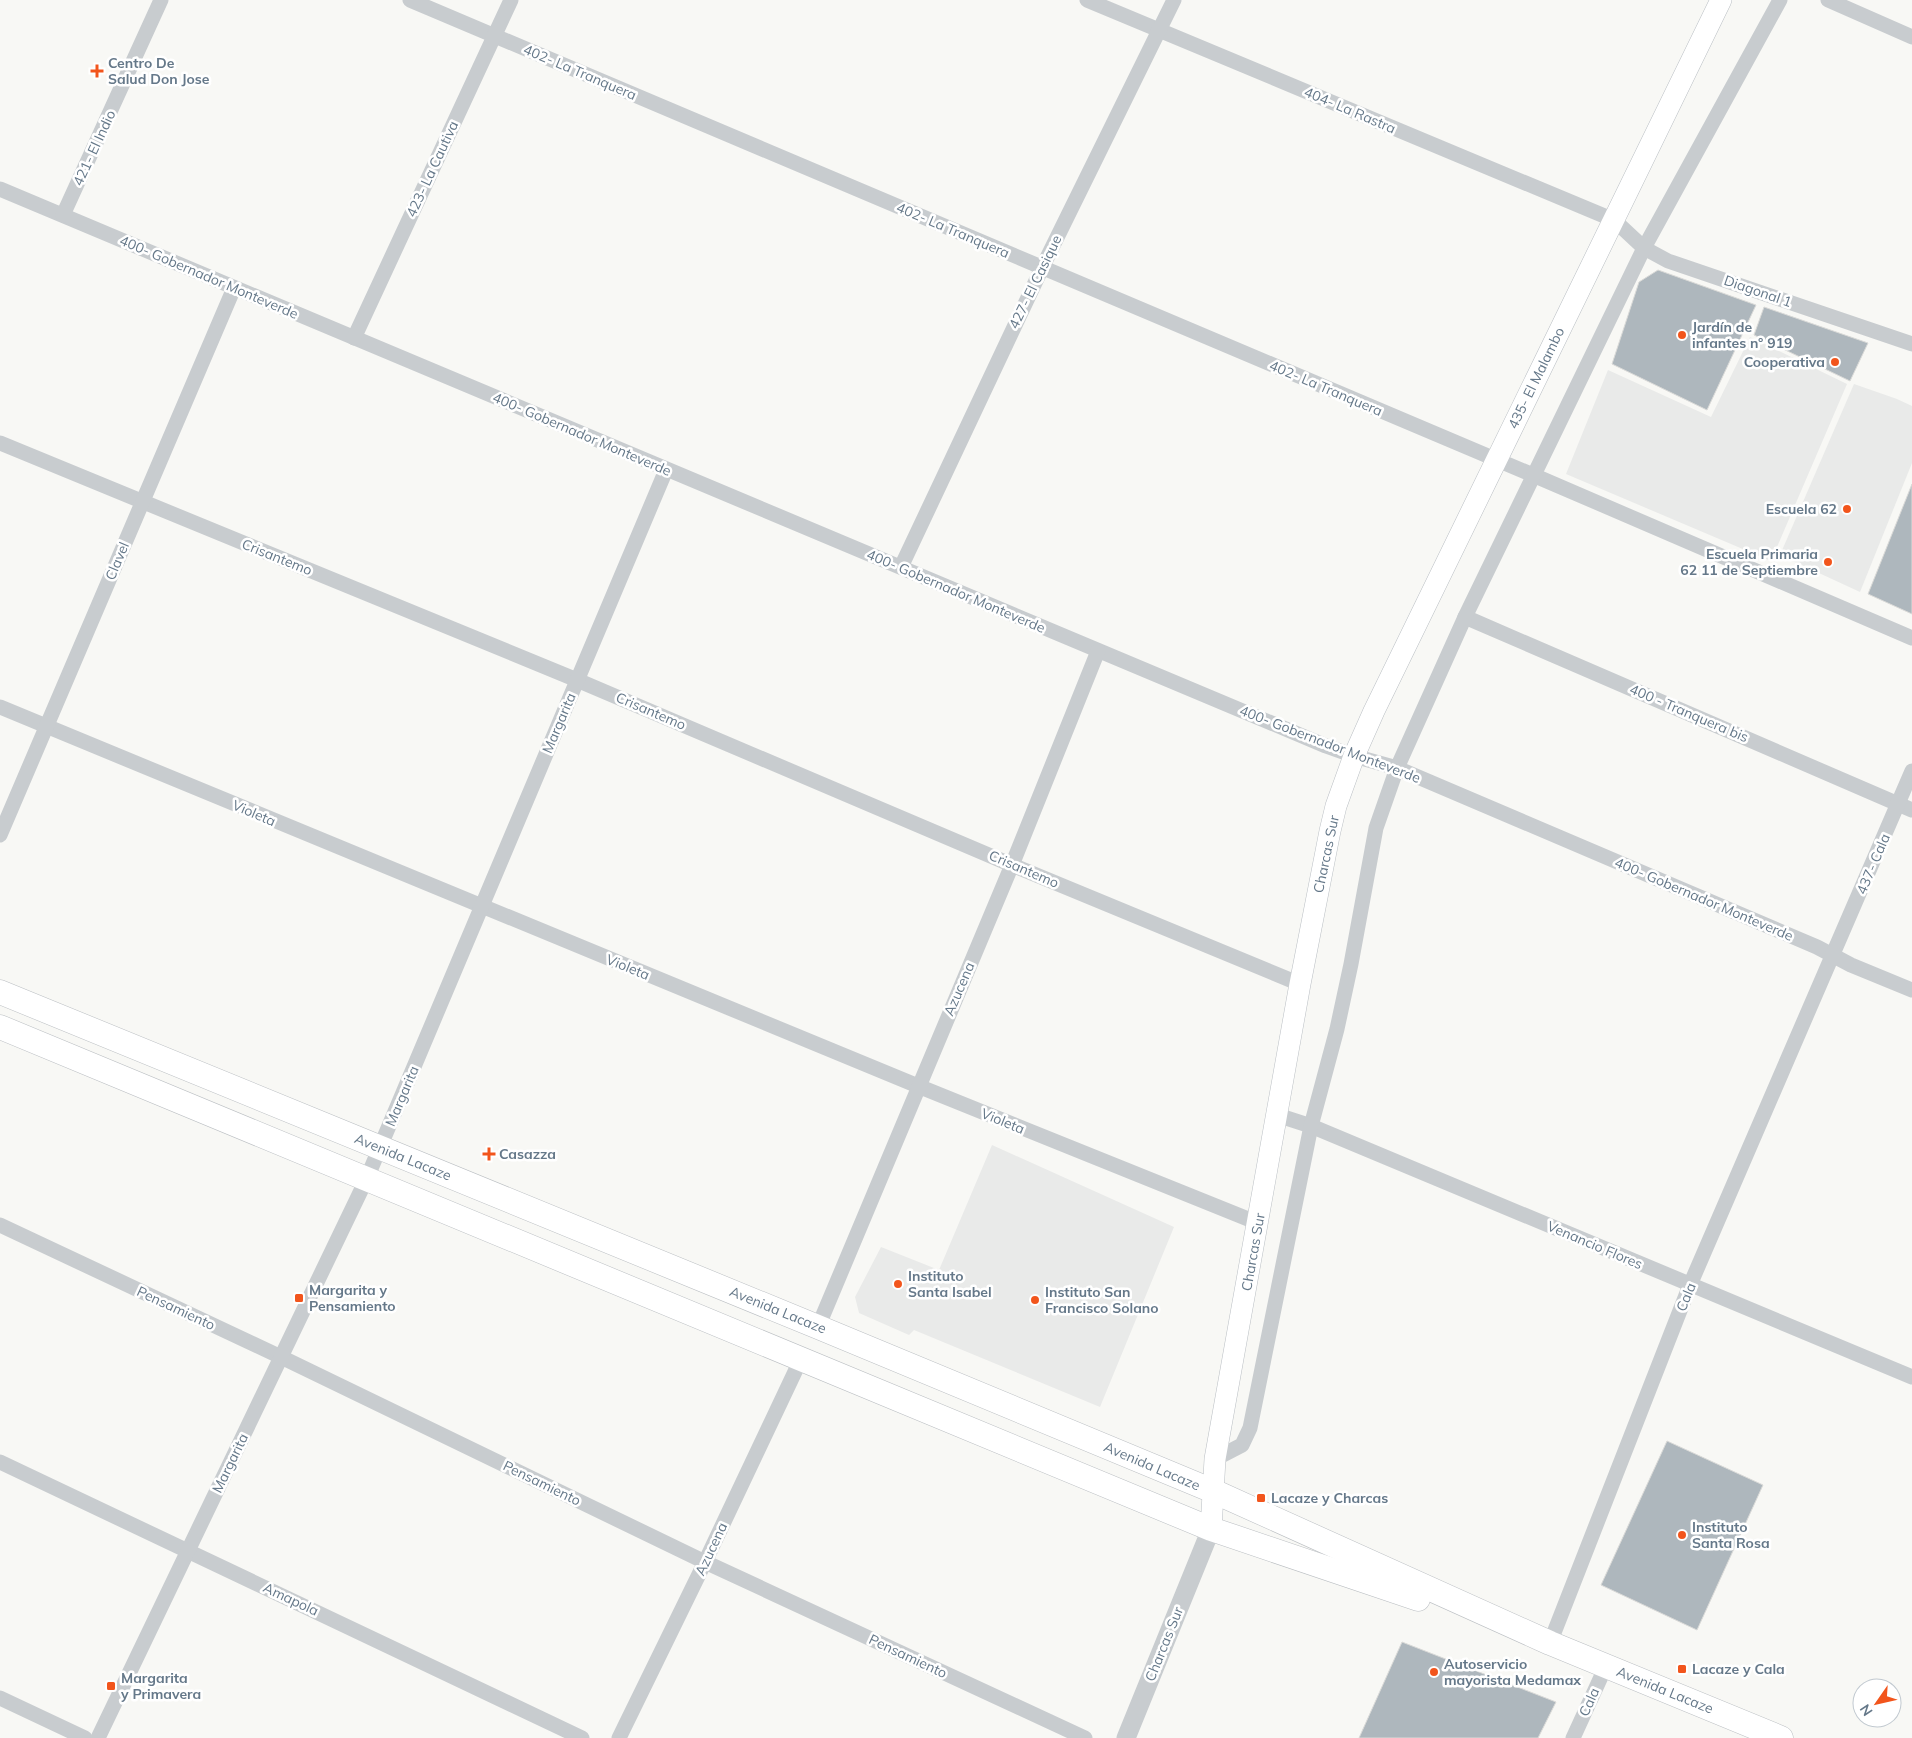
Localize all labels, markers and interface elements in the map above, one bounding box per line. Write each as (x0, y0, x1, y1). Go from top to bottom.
street label: 402- La Tranquera (521, 40, 639, 104)
place label: Centro De Salud Don Jose (108, 54, 210, 88)
marker: Centro De Salud Don Jose (90, 64, 104, 78)
street label: 404- La Rastra (1301, 83, 1399, 137)
street label: 421- El Indio (69, 107, 119, 189)
street label: 423- La Cautiva (402, 118, 462, 220)
street label: 402- La Tranquera (894, 198, 1012, 262)
street label: 400- Gobernador Monteverde (117, 231, 301, 323)
street label: 427- El Casique (1005, 232, 1065, 332)
street label: Diagonal 1 (1722, 271, 1794, 311)
place label: Jardín de infantes n° 919 (1692, 318, 1792, 352)
street label: 435- El Malambo (1504, 324, 1568, 432)
marker: Jardín de infantes n° 919 (1676, 329, 1688, 341)
place label: Cooperativa (1744, 353, 1825, 371)
street label: 402- La Tranquera (1267, 356, 1385, 420)
marker: Cooperativa (1829, 356, 1841, 368)
street label: 400- Gobernador Monteverde (490, 388, 674, 480)
place label: Escuela 62 (1766, 500, 1837, 518)
marker: Escuela 62 (1841, 503, 1853, 515)
street label: Crisantemo (239, 535, 315, 579)
street label: Clavel (101, 539, 133, 583)
street label: 400- Gobernador Monteverde (864, 545, 1048, 637)
place label: Escuela Primaria 62 11 de Septiembre (1680, 545, 1818, 579)
marker: Escuela Primaria 62 11 de Septiembre (1822, 556, 1834, 568)
street label: 400 - Tranquera bis (1627, 680, 1751, 746)
street label: Crisantemo (613, 688, 689, 734)
street label: Margarita (538, 690, 580, 756)
street label: 400- Gobernador Monteverde (1237, 701, 1423, 787)
street label: Violeta (230, 796, 278, 830)
street label: Charcas Sur (1309, 813, 1343, 894)
street label: 437- Cala (1852, 831, 1894, 897)
street label: Crisantemo (986, 846, 1062, 892)
street label: 400- Gobernador Monteverde (1612, 853, 1796, 945)
street label: Violeta (604, 950, 652, 984)
street label: Azucena (940, 959, 978, 1019)
street label: Margarita (381, 1063, 423, 1129)
street label: Violeta (979, 1104, 1027, 1138)
street label: Avenida Lacaze (352, 1129, 454, 1185)
place label: Casazza (499, 1145, 556, 1163)
marker: Casazza (483, 1148, 495, 1160)
street label: Charcas Sur (1237, 1211, 1269, 1292)
street label: Venancio Flores (1545, 1217, 1646, 1273)
place label: Instituto Santa Isabel (908, 1267, 992, 1301)
marker: Instituto Santa Isabel (892, 1278, 904, 1290)
street label: Cala (1672, 1280, 1700, 1314)
place label: Margarita y Pensamiento (309, 1281, 396, 1315)
street label: Pensamiento (134, 1282, 218, 1334)
street label: Avenida Lacaze (727, 1282, 829, 1338)
place label: Instituto San Francisco Solano (1045, 1283, 1159, 1317)
marker: Margarita y Pensamiento (293, 1292, 305, 1304)
marker: Instituto San Francisco Solano (1029, 1294, 1041, 1306)
street label: Margarita (208, 1430, 252, 1496)
street label: Avenida Lacaze (1101, 1438, 1203, 1494)
street label: Pensamiento (500, 1456, 584, 1510)
place label: Lacaze y Charcas (1271, 1489, 1388, 1507)
marker: Lacaze y Charcas (1255, 1492, 1267, 1504)
place label: Instituto Santa Rosa (1692, 1518, 1770, 1552)
street label: Azucena (691, 1520, 731, 1578)
marker: Instituto Santa Rosa (1676, 1529, 1688, 1541)
street label: Amapola (260, 1578, 322, 1620)
street label: Charcas Sur (1141, 1603, 1187, 1684)
street label: Pensamiento (866, 1630, 950, 1682)
place label: Autoservicio mayorista Medamax (1444, 1655, 1581, 1689)
place label: Lacaze y Cala (1692, 1660, 1785, 1678)
street label: Avenida Lacaze (1614, 1662, 1716, 1718)
marker: Lacaze y Cala (1676, 1663, 1688, 1675)
marker: Autoservicio mayorista Medamax (1428, 1666, 1440, 1678)
place label: Margarita y Primavera (120, 1669, 201, 1703)
north arrow (1852, 1678, 1902, 1728)
marker: Margarita y Primavera (105, 1680, 117, 1692)
street label: Cala (1575, 1685, 1603, 1719)
text: N (1856, 1701, 1877, 1720)

